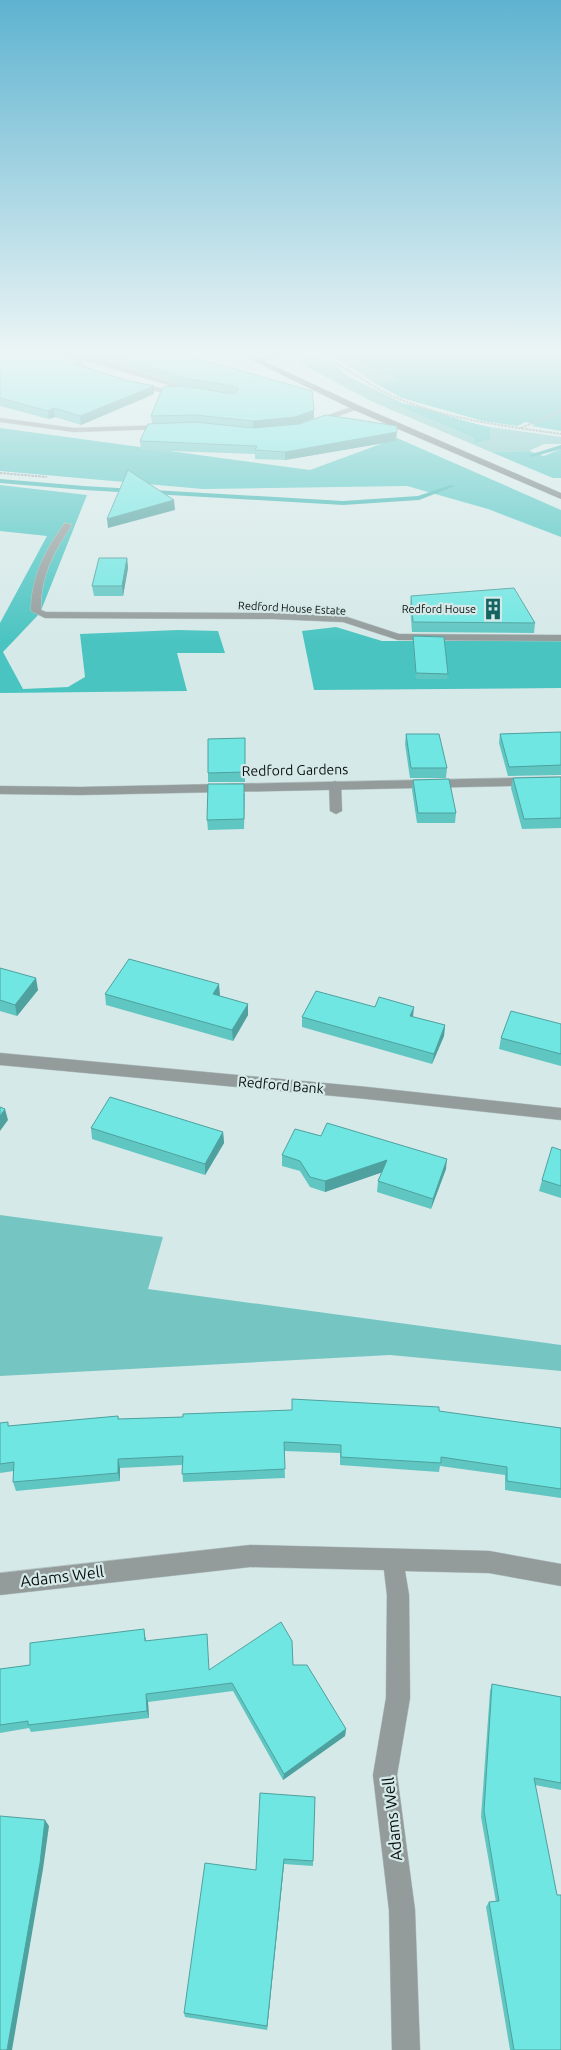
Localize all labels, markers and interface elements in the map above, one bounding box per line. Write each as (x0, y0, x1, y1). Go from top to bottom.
building icon: Redford House (480, 596, 506, 622)
street label: Redford House Estate (238, 599, 346, 617)
place label: Redford House (402, 603, 476, 615)
street label: Redford Gardens (242, 761, 348, 779)
street label: Redford Bank (237, 1073, 325, 1097)
street label: Adams Well (19, 1562, 105, 1590)
street label: Adams Well (379, 1776, 405, 1862)

